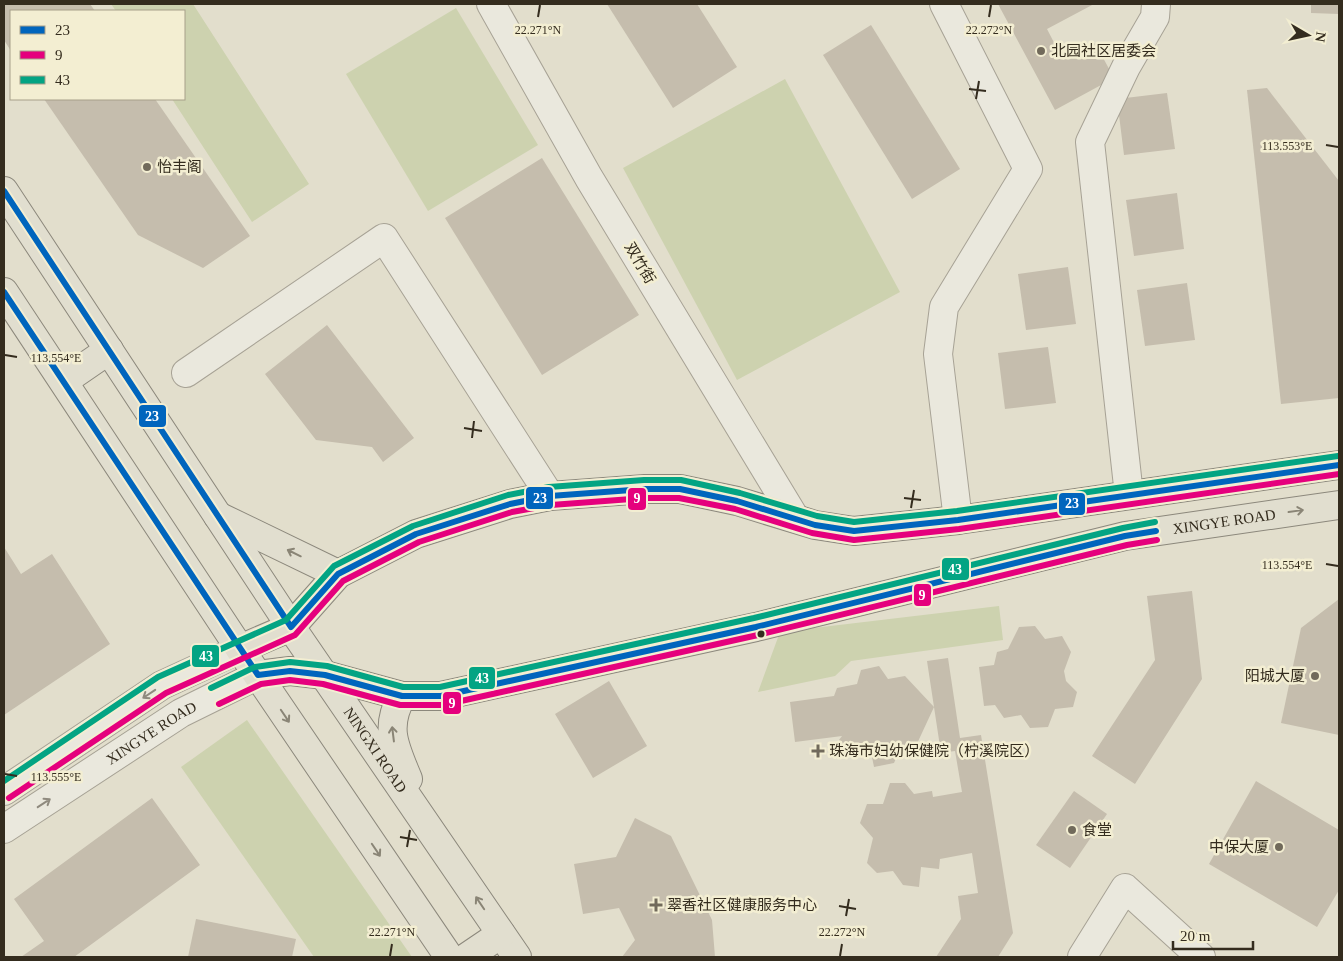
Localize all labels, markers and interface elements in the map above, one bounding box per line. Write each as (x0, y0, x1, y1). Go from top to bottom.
legend (10, 10, 185, 100)
north arrow (1283, 10, 1333, 60)
text: 23 (55, 22, 70, 38)
text: 22.271°N (515, 23, 562, 37)
text: 22.272°N (966, 23, 1013, 37)
text: N (1312, 31, 1329, 43)
place label: 北园社区居委会 (1051, 42, 1156, 59)
marker: 北园社区居委会 (1035, 45, 1047, 57)
text: 9 (55, 47, 63, 63)
text: 43 (55, 72, 70, 88)
text: 113.553°E (1262, 139, 1312, 153)
place label: 怡丰阁 (157, 158, 202, 175)
marker: 怡丰阁 (141, 161, 153, 173)
street label: 双竹街 (622, 240, 658, 286)
text: 113.554°E (31, 351, 81, 365)
line badge: 23 (138, 404, 167, 428)
text: 23 (145, 409, 159, 424)
line badge: 23 (525, 486, 554, 510)
line badge: 9 (627, 487, 647, 511)
text: 23 (533, 491, 547, 506)
text: 9 (634, 491, 641, 506)
line badge: 23 (1058, 492, 1086, 516)
text: 23 (1065, 496, 1079, 511)
street label: XINGYE ROAD (1172, 506, 1277, 537)
one-way arrow (1287, 506, 1303, 516)
one-way arrow (287, 547, 302, 557)
line badge: 43 (941, 557, 970, 581)
text: 113.554°E (1262, 558, 1312, 572)
text: 43 (948, 562, 962, 577)
line badge: 9 (913, 583, 932, 607)
text: 9 (919, 588, 926, 603)
unlabelled marker (756, 629, 766, 639)
line badge: 43 (191, 644, 220, 668)
text: 43 (199, 649, 213, 664)
line badge: 43 (468, 666, 496, 690)
place label: 阳城大厦 (1245, 668, 1305, 684)
marker: 阳城大厦 (1309, 670, 1321, 682)
text: 43 (475, 671, 489, 686)
one-way arrow (143, 689, 157, 699)
line badge: 9 (442, 691, 462, 715)
text: 9 (449, 696, 456, 711)
street label: XINGYE ROAD (103, 699, 199, 768)
street label: NINGXI ROAD (340, 704, 410, 796)
one-way arrow (281, 708, 291, 722)
one-way arrow (388, 727, 398, 743)
place label: 珠海市妇幼保健院（柠溪院区） (829, 742, 1039, 759)
marker: 珠海市妇幼保健院（柠溪院区） (811, 744, 825, 758)
text: 113.555°E (31, 770, 81, 784)
one-way arrow (37, 797, 51, 807)
place label: 食堂 (1082, 822, 1112, 838)
marker: 食堂 (1066, 824, 1078, 836)
place label: 中保大厦 (1209, 839, 1269, 855)
marker: 中保大厦 (1273, 841, 1285, 853)
one-way arrow (371, 843, 381, 857)
one-way arrow (474, 896, 484, 910)
place label: 翠香社区健康服务中心 (667, 897, 817, 913)
marker: 翠香社区健康服务中心 (649, 898, 663, 912)
scale bar (1173, 918, 1253, 950)
text: 22.271°N (369, 925, 416, 939)
text: 22.272°N (819, 925, 866, 939)
text: 20 m (1180, 928, 1211, 944)

